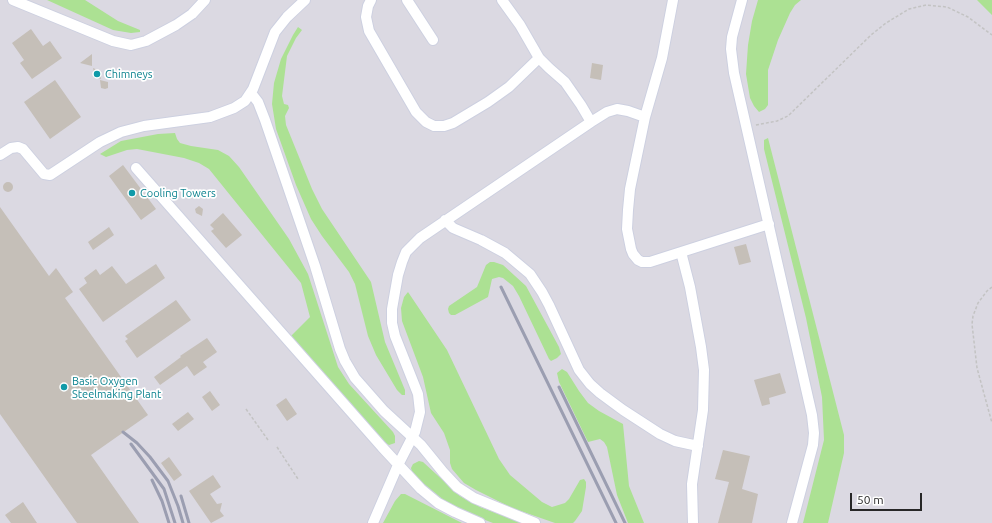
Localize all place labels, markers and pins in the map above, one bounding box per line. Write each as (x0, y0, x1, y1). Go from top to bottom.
place label: Chimneys (105, 67, 153, 81)
marker: Chimneys (92, 69, 102, 79)
place label: Cooling Towers (140, 186, 216, 200)
marker: Cooling Towers (127, 188, 137, 198)
place label: Basic Oxygen Steelmaking Plant (72, 374, 161, 400)
marker: Basic Oxygen Steelmaking Plant (59, 382, 69, 392)

